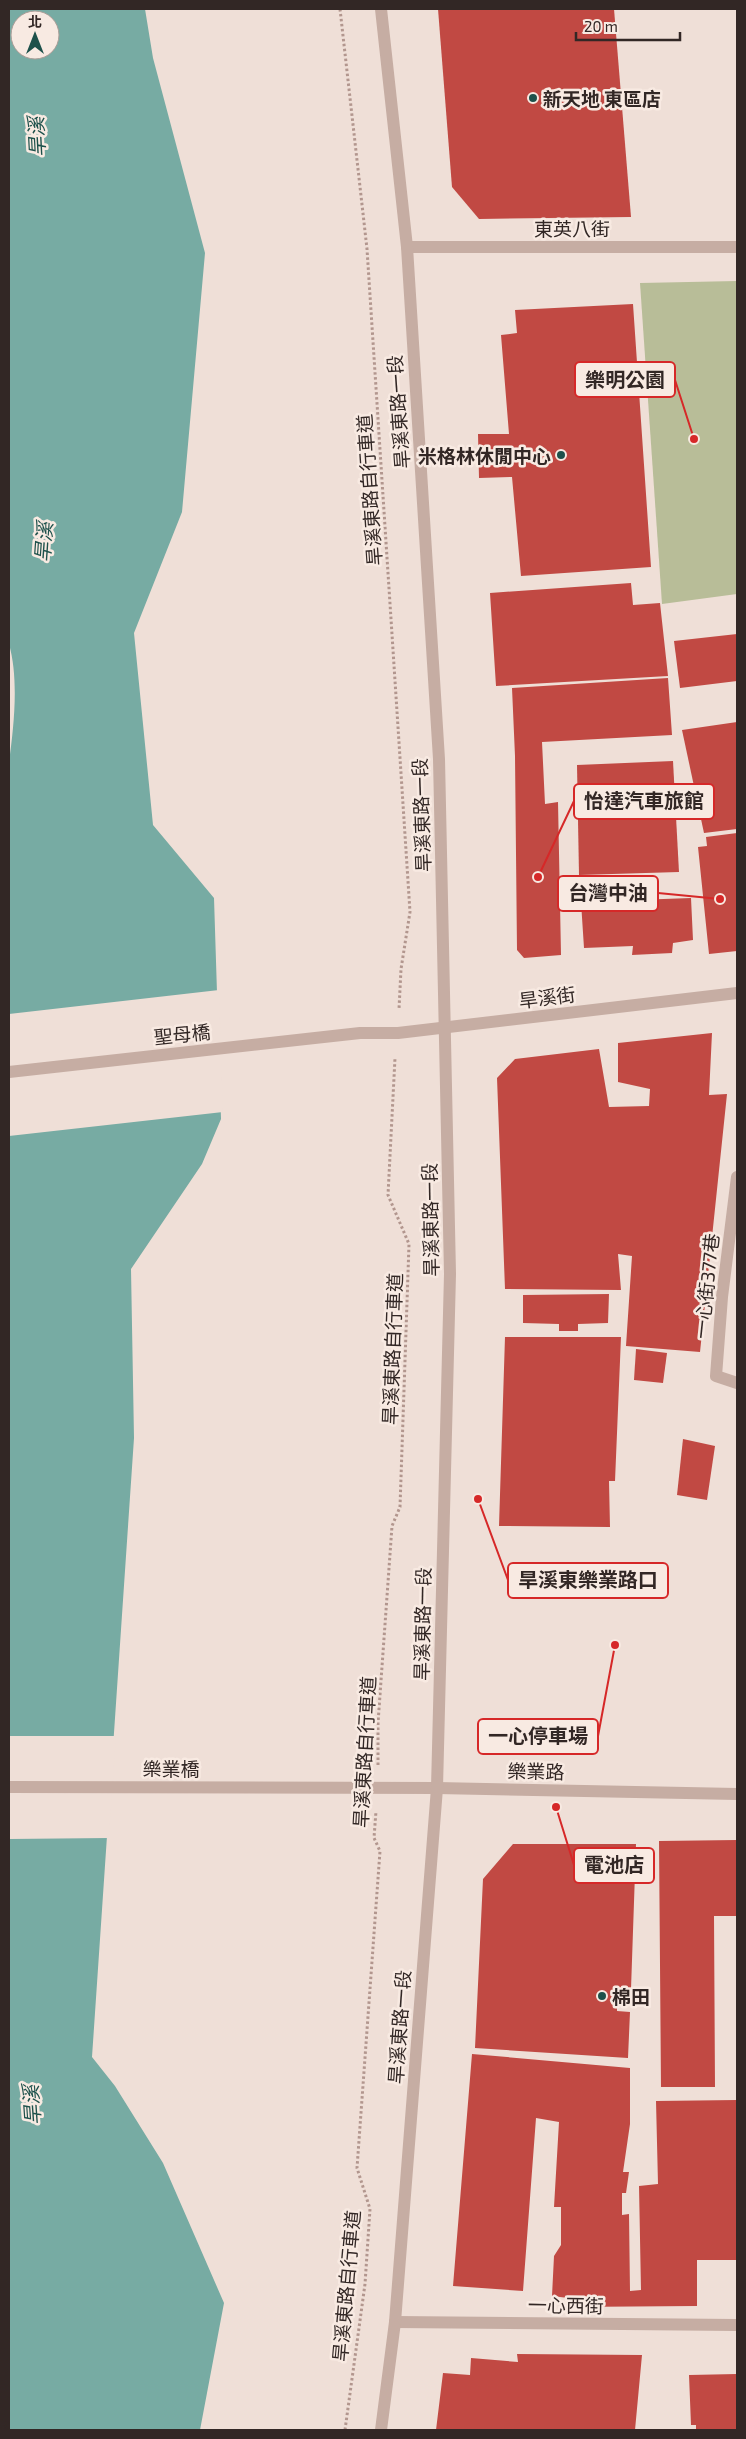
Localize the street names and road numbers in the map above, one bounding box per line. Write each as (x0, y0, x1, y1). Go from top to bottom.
street label: 東英八街 (534, 217, 610, 240)
street label: 旱溪東路一段 (383, 354, 413, 470)
street label: 旱溪東路自行車道 (352, 413, 386, 567)
street label: 旱溪東路一段 (408, 758, 434, 872)
street label: 旱溪街 (517, 982, 577, 1012)
street label: 聖母橋 (152, 1020, 212, 1048)
street label: 旱溪東路一段 (418, 1163, 442, 1277)
street label: 一心街377巷 (689, 1232, 723, 1340)
street label: 旱溪東路自行車道 (378, 1273, 406, 1425)
street label: 旱溪東路一段 (410, 1567, 434, 1681)
street label: 旱溪東路自行車道 (349, 1675, 379, 1829)
street label: 樂業橋 (142, 1757, 200, 1780)
street label: 樂業路 (507, 1759, 565, 1783)
street label: 旱溪東路一段 (384, 1969, 414, 2085)
street label: 旱溪東路自行車道 (328, 2209, 364, 2363)
street label: 一心西街 (528, 2293, 604, 2317)

